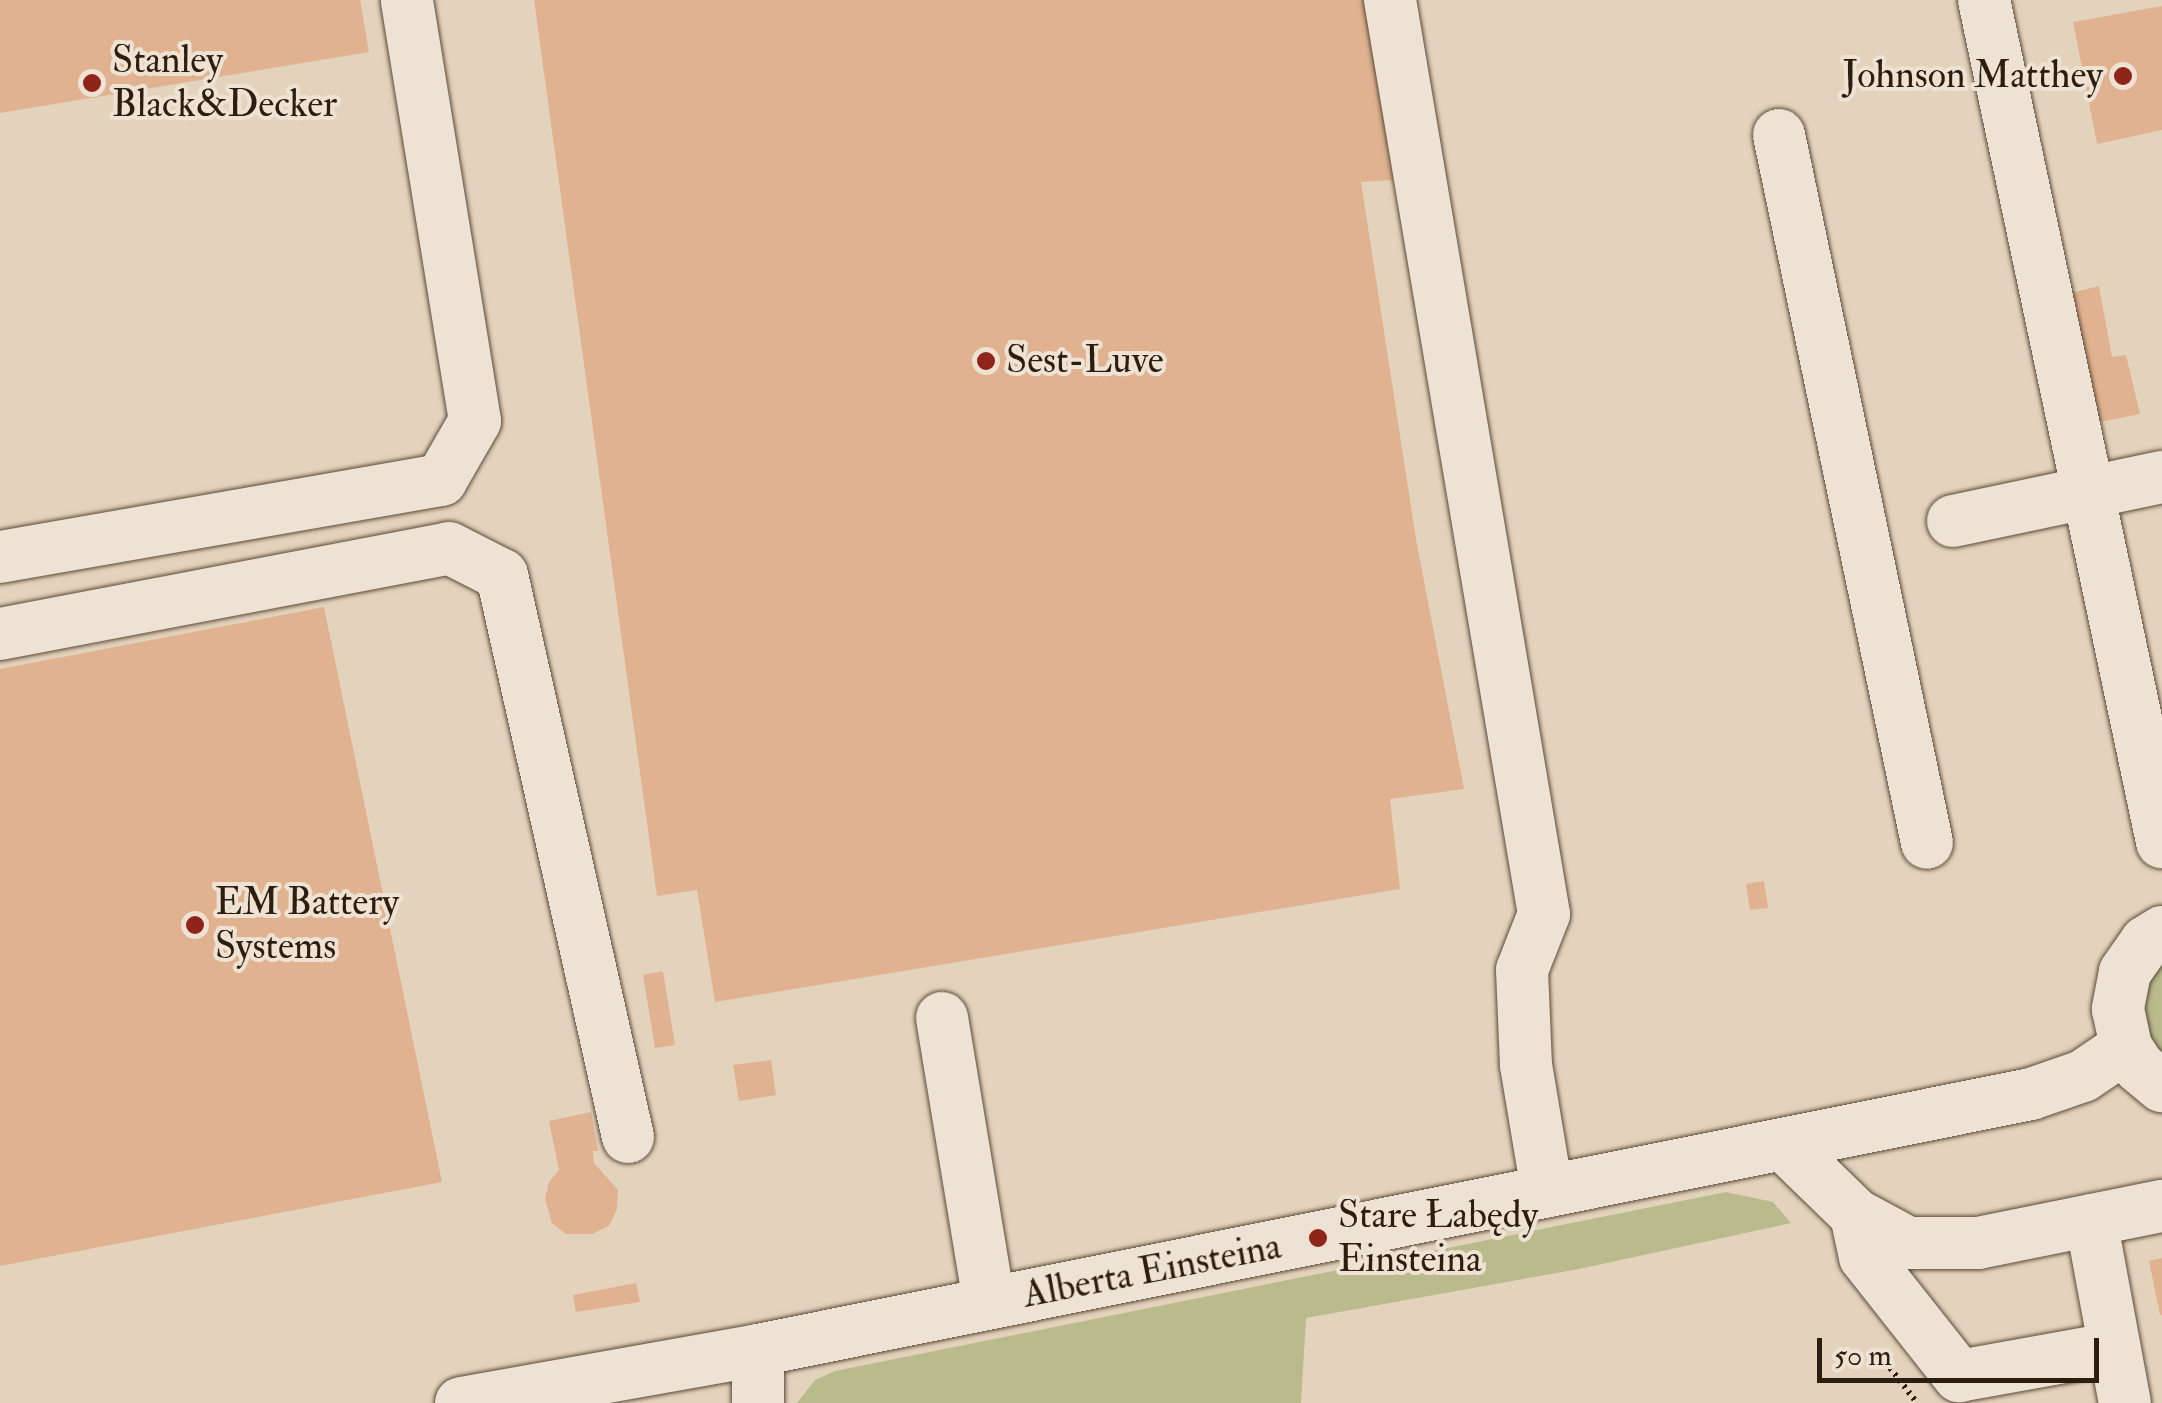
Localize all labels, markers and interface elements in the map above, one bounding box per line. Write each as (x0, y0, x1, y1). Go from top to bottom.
place label: Stanley Black&Decker (112, 38, 337, 127)
place label: Johnson Matthey (1842, 53, 2103, 99)
marker: Johnson Matthey (2112, 65, 2134, 87)
marker: Stanley Black&Decker (81, 72, 103, 94)
place label: Sest-Luve (1006, 338, 1164, 384)
marker: Sest-Luve (975, 350, 997, 372)
place label: EM Battery Systems (215, 880, 399, 969)
marker: EM Battery Systems (184, 914, 206, 936)
place label: Stare Łabędy Einsteina (1338, 1193, 1538, 1282)
street label: Alberta Einsteina (1019, 1224, 1285, 1318)
marker: Stare Łabędy Einsteina (1307, 1227, 1329, 1249)
scale bar (1822, 1318, 2104, 1380)
text: 50 m (1834, 1337, 1892, 1374)

